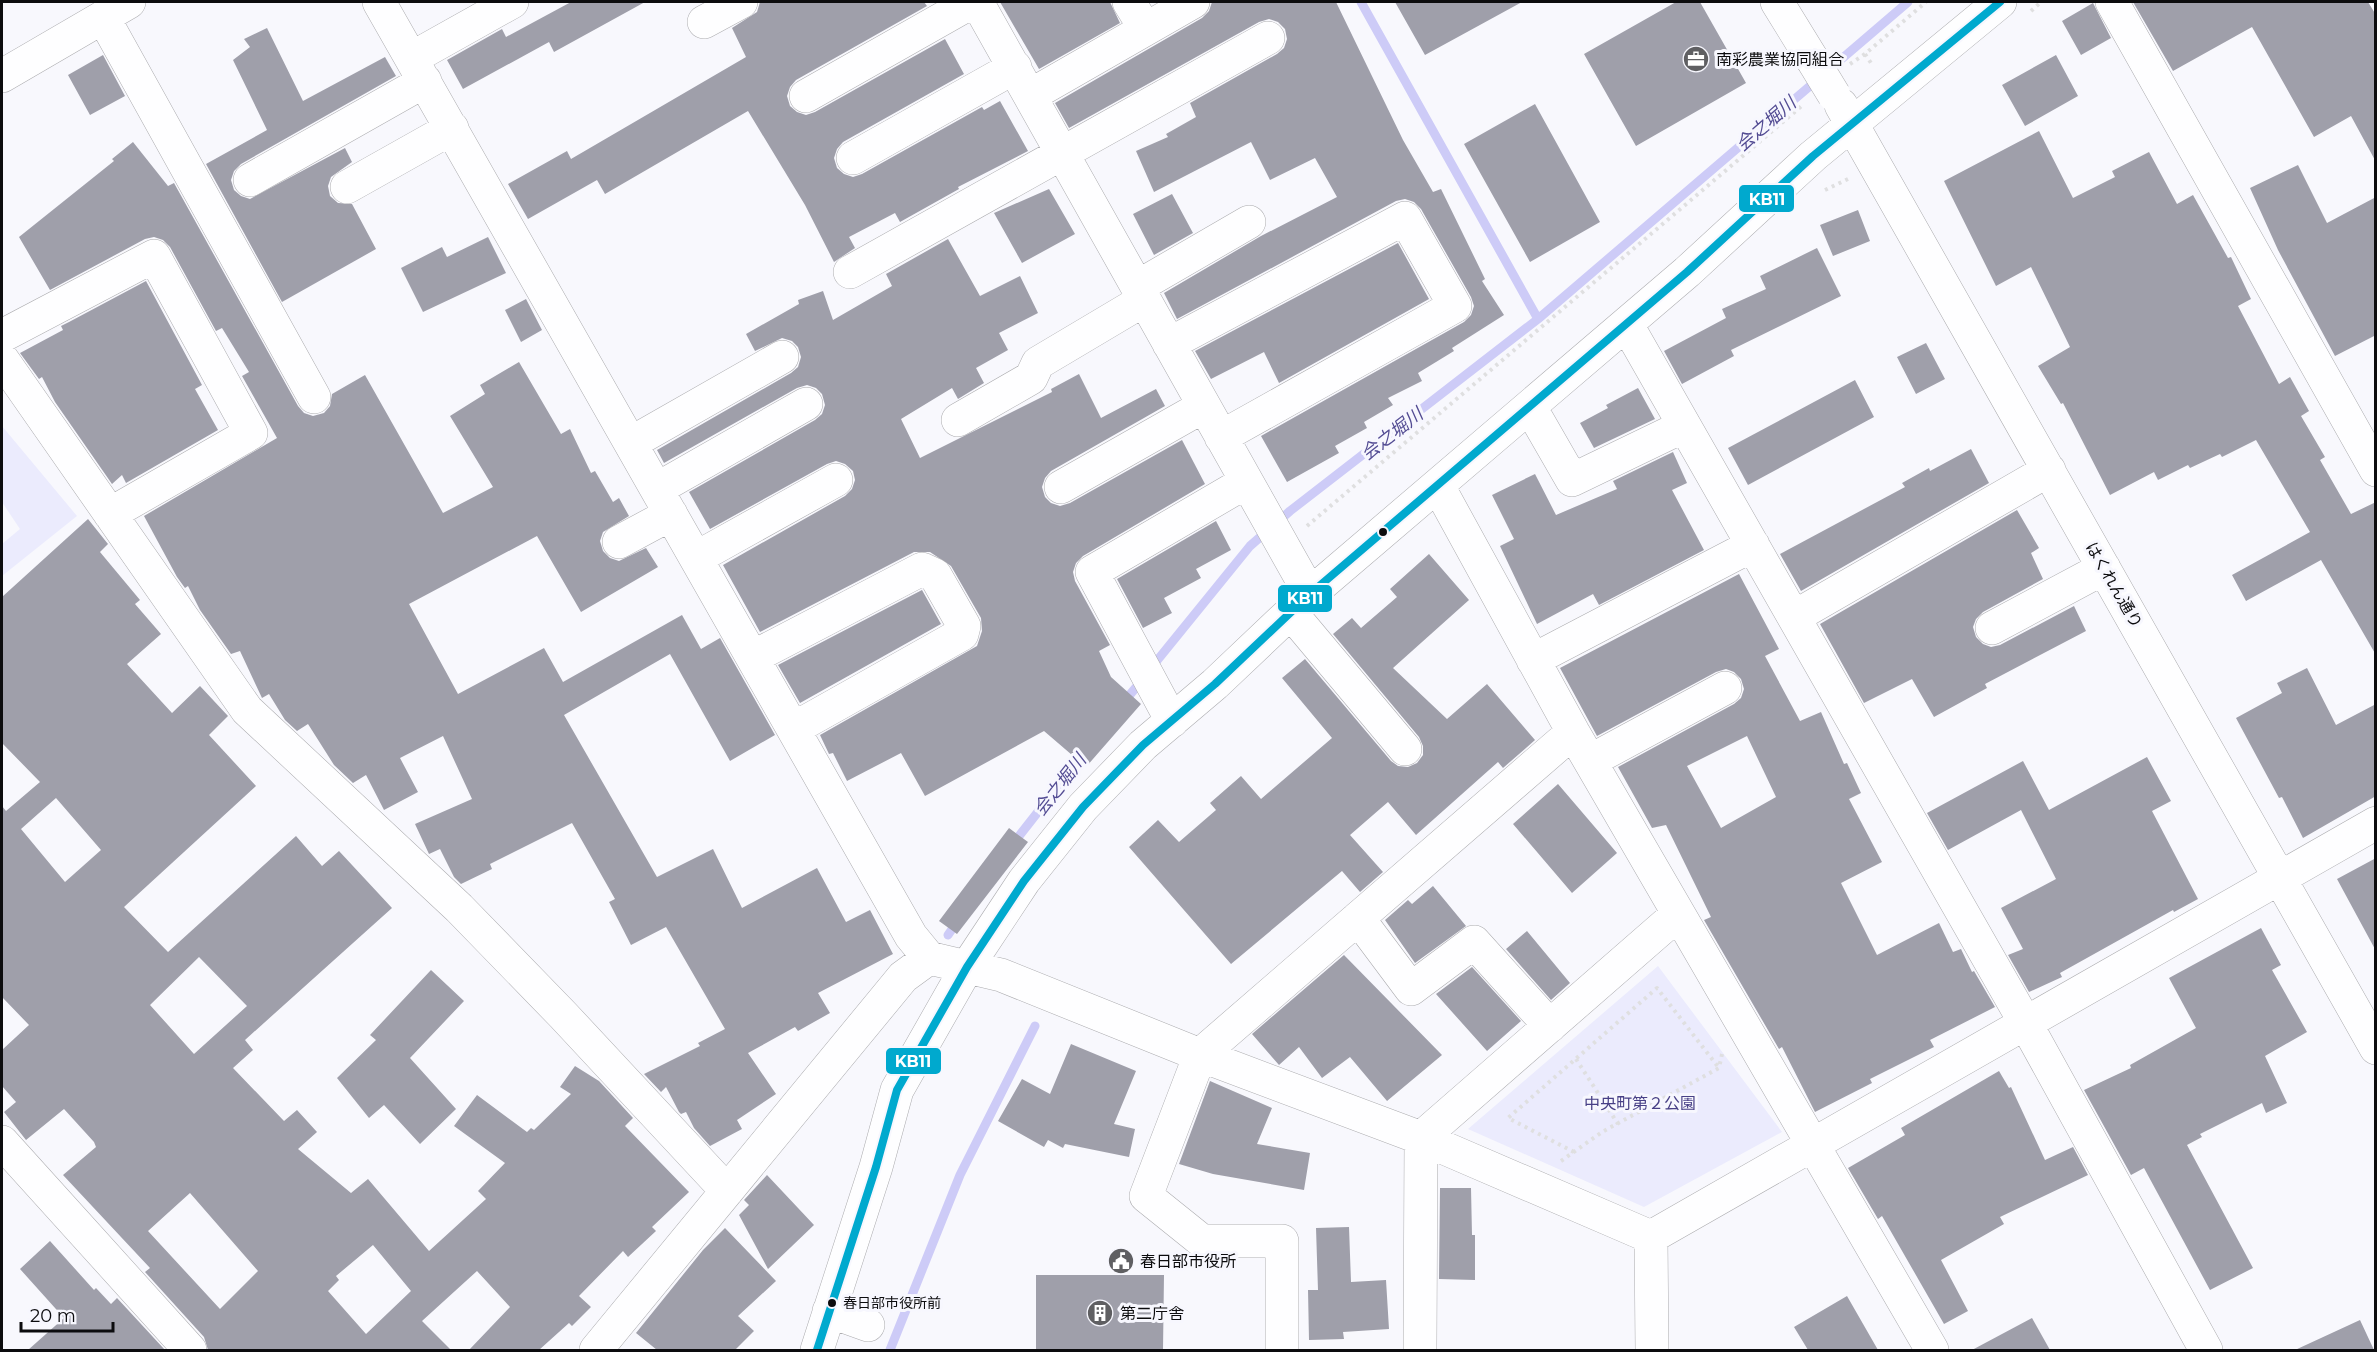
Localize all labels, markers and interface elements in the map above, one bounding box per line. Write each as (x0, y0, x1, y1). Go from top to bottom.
office icon: 南彩農業協同組合 (1681, 44, 1711, 74)
place label: 南彩農業協同組合 (1716, 50, 1844, 69)
water label: 会之堀川 (1732, 91, 1802, 156)
line badge: KB11 (1738, 184, 1795, 213)
text: KB11 (1749, 190, 1785, 209)
water label: 会之堀川 (1357, 402, 1429, 465)
unlabelled marker (1377, 526, 1389, 538)
street label: はくれん通り (2082, 539, 2146, 631)
line badge: KB11 (1277, 584, 1333, 613)
text: KB11 (1287, 589, 1323, 608)
water label: 会之堀川 (1029, 748, 1092, 820)
line badge: KB11 (885, 1047, 942, 1075)
text: KB11 (895, 1052, 931, 1071)
park label: 中央町第２公園 (1584, 1094, 1696, 1113)
public building icon: 春日部市役所 (1106, 1246, 1136, 1276)
place label: 春日部市役所 (1140, 1252, 1236, 1271)
place label: 春日部市役所前 (843, 1294, 941, 1312)
scale bar (21, 1295, 112, 1333)
marker: 春日部市役所前 (826, 1297, 838, 1309)
building icon: 第二庁舎 (1085, 1298, 1115, 1328)
place label: 第二庁舎 (1120, 1304, 1184, 1323)
text: 20 m (30, 1305, 76, 1327)

